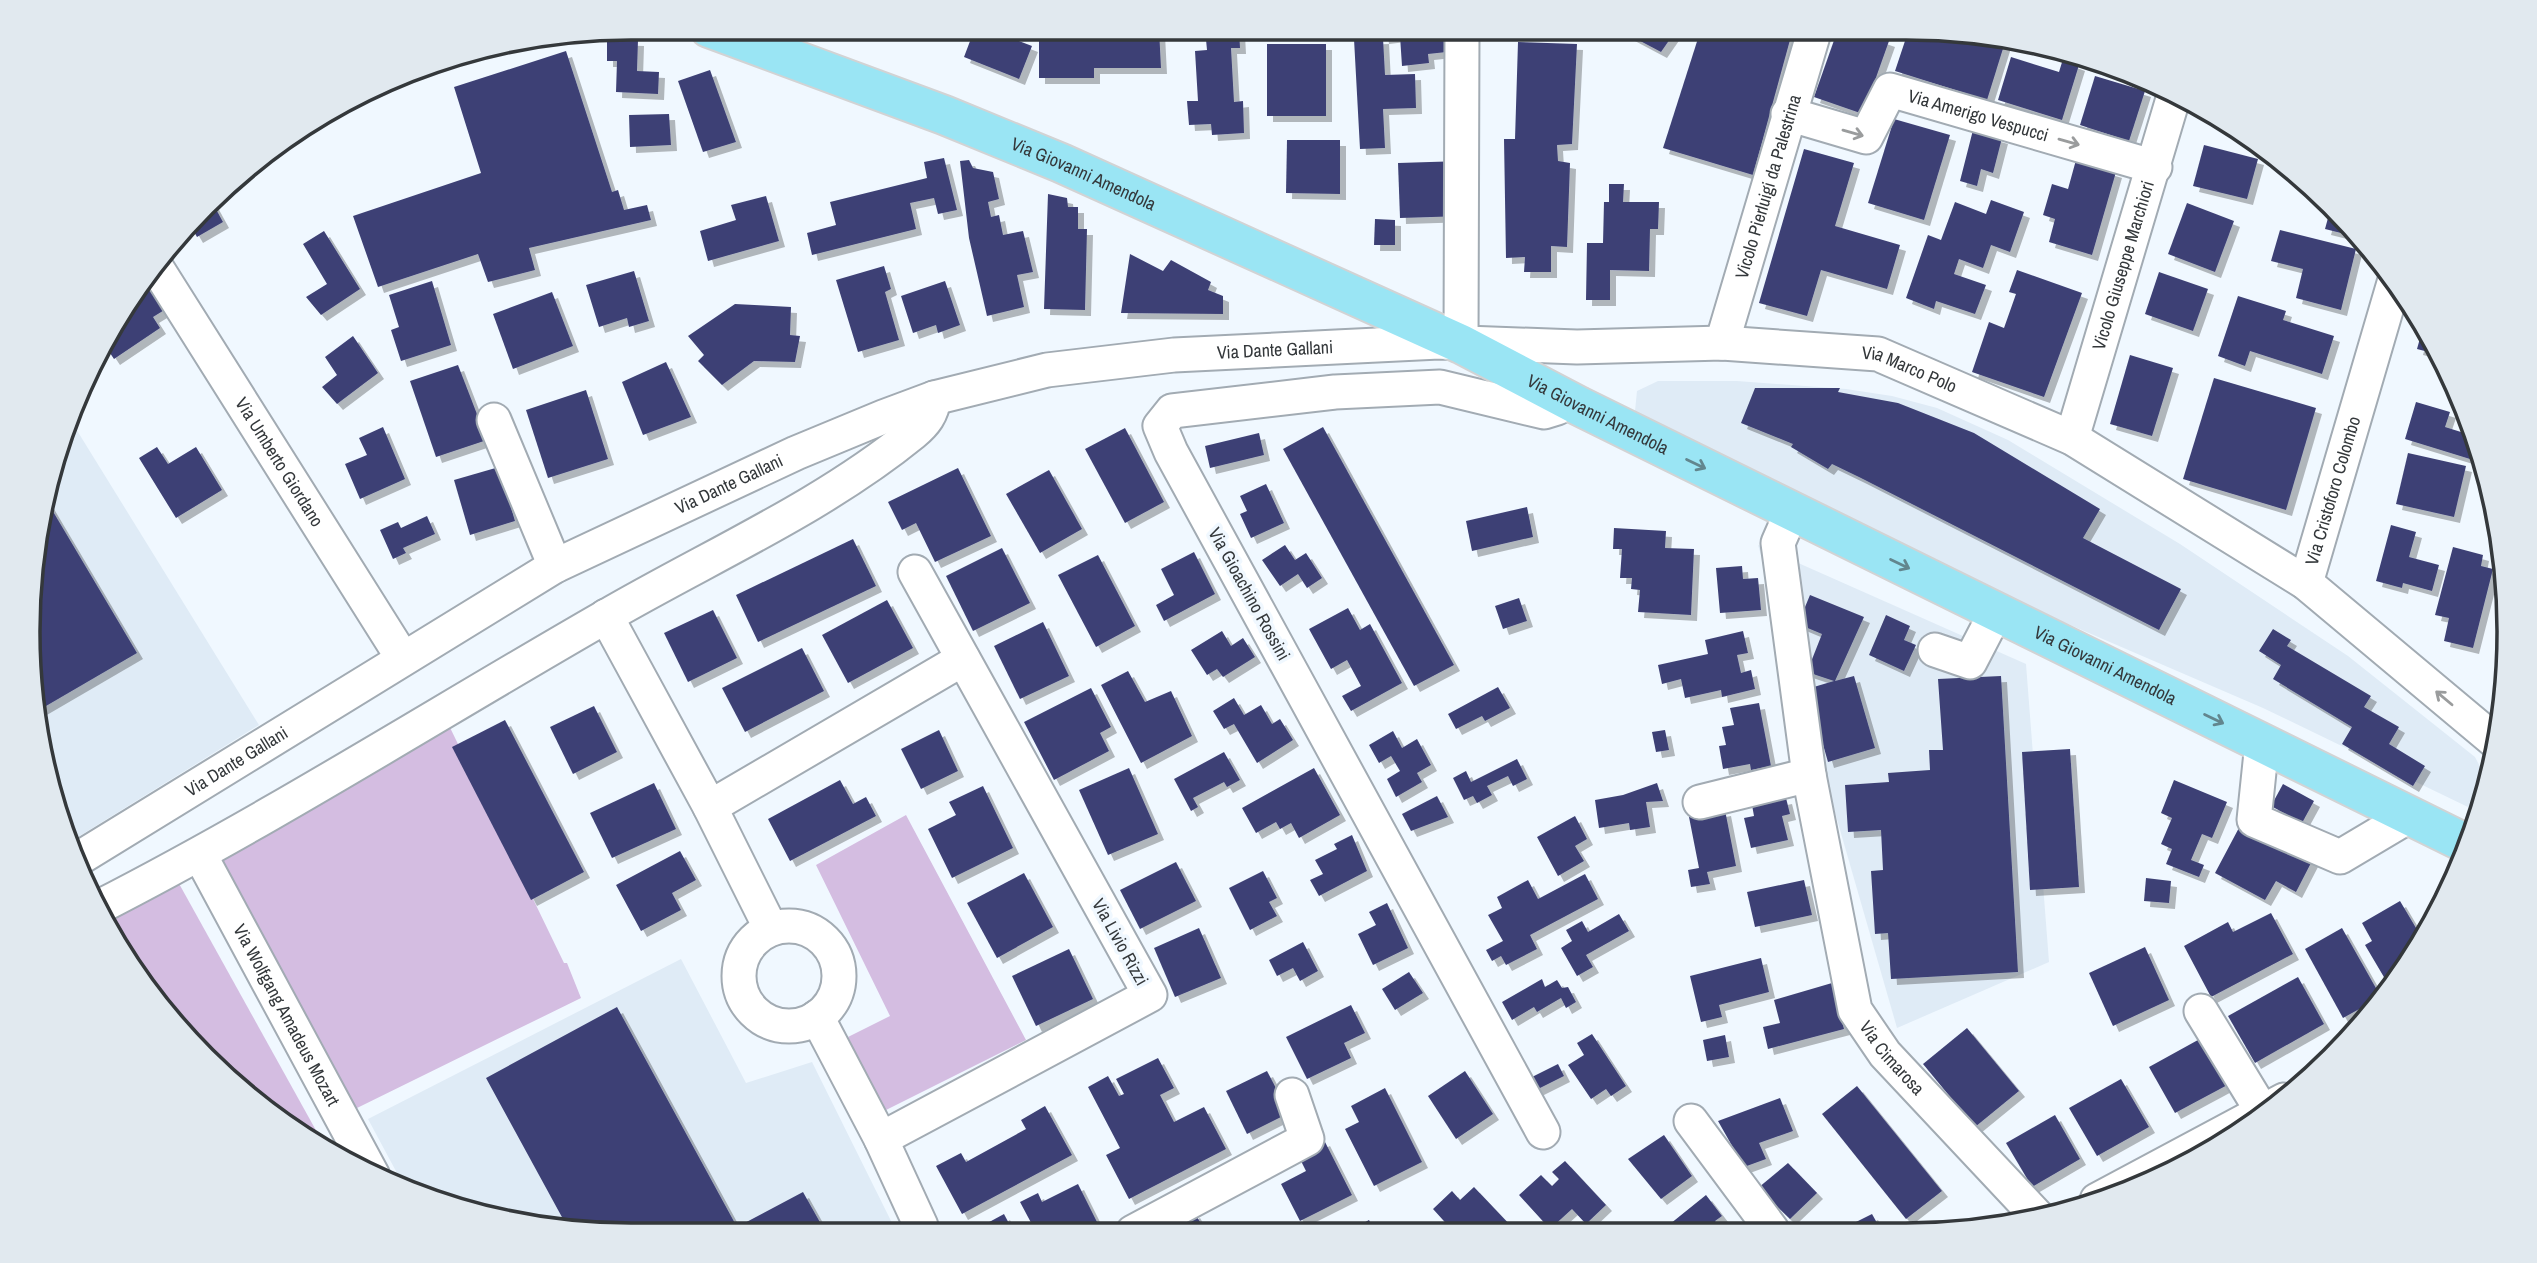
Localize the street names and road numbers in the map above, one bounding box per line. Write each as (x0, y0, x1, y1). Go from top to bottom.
street label: Via Amerigo Vespucci (1905, 83, 2052, 147)
street label: Vicolo Pierluigi da Palestrina (1729, 91, 1807, 282)
street label: Via Giovanni Amendola (1007, 131, 1160, 216)
street label: Vicolo Giuseppe Marchiori (2086, 178, 2160, 353)
street label: Via Dante Gallani (1216, 334, 1334, 365)
street label: Via Marco Polo (1861, 340, 1961, 399)
street label: Via Giovanni Amendola (1523, 368, 1673, 460)
street label: Via Umberto Giordano (230, 392, 330, 531)
street label: Via Cristoforo Colombo (2299, 413, 2366, 568)
street label: Via Dante Gallani (671, 448, 787, 520)
street label: Via Gioachino Rossini (1203, 523, 1296, 665)
street label: Via Giovanni Amendola (2030, 619, 2181, 711)
street label: Via Dante Gallani (180, 720, 292, 802)
street label: Via Livio Rizzi (1086, 894, 1155, 990)
street label: Via Wolfgang Amadeus Mozart (228, 920, 346, 1110)
street label: Via Cimarosa (1854, 1015, 1930, 1100)

